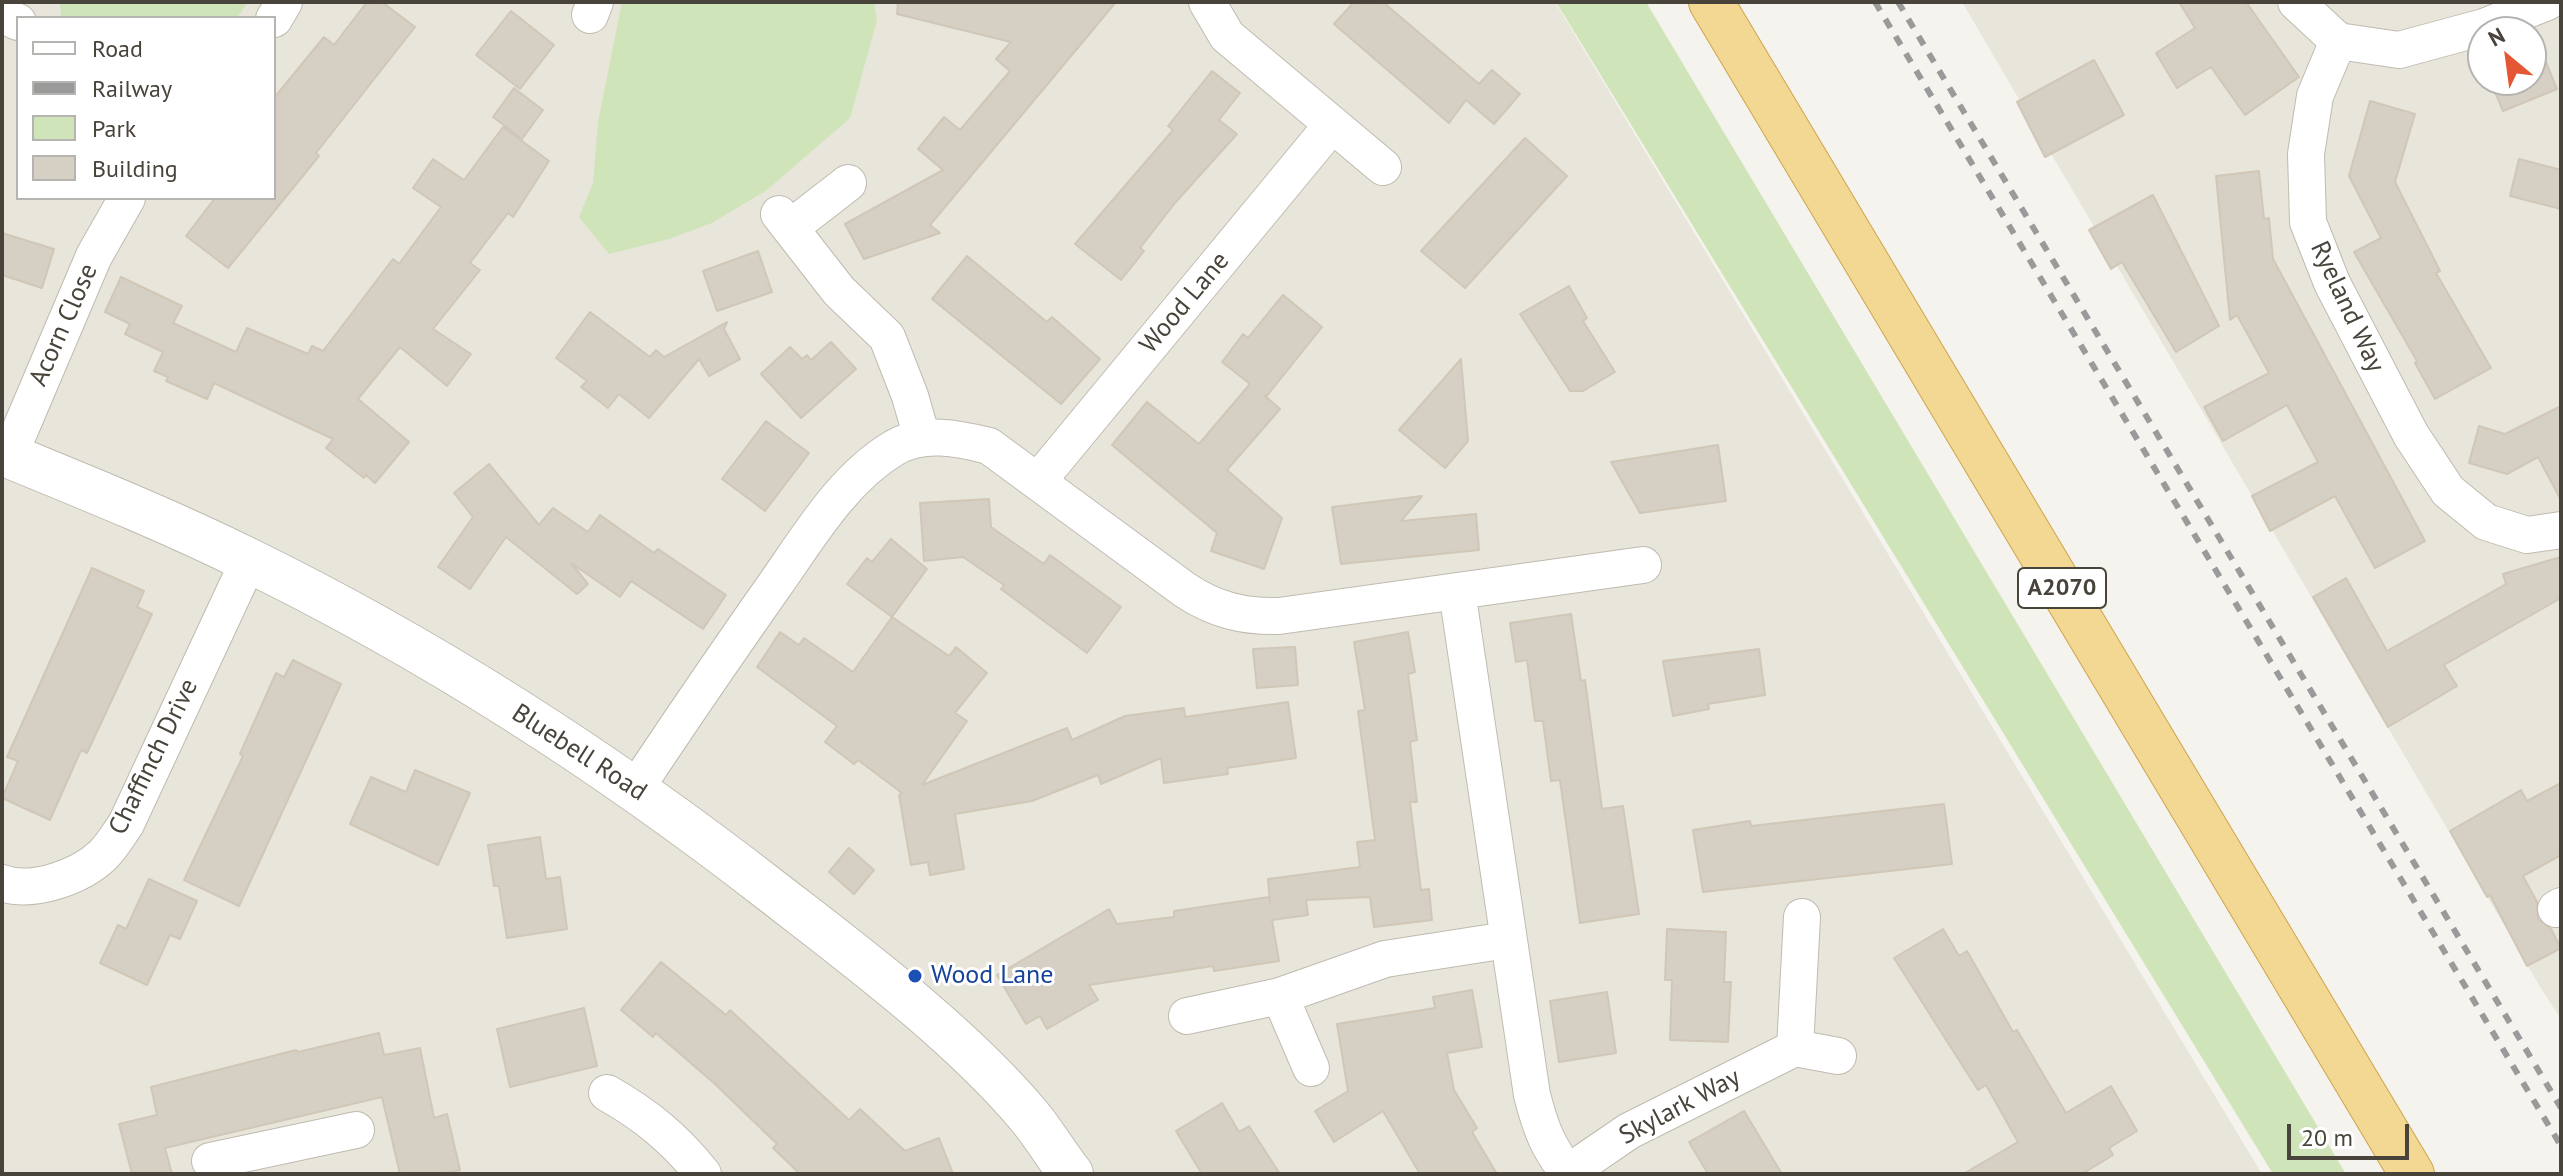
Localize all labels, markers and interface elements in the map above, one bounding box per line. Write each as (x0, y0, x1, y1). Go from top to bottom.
legend (16, 16, 276, 200)
north arrow (2467, 16, 2547, 96)
text: N (2483, 21, 2509, 53)
text: Road (92, 33, 143, 64)
text: Railway (92, 73, 172, 104)
text: Park (92, 113, 136, 144)
text: Building (92, 153, 178, 184)
street label: Ryeland Way (2303, 237, 2391, 377)
street label: Wood Lane (1134, 246, 1236, 360)
street label: Acorn Close (23, 259, 105, 391)
road number: A2070 (2018, 568, 2106, 608)
street label: Chaffinch Drive (103, 674, 205, 840)
street label: Bluebell Road (506, 698, 652, 808)
place label: Wood Lane (931, 960, 1053, 992)
marker: Wood Lane (906, 967, 924, 985)
street label: Skylark Way (1614, 1062, 1746, 1152)
scale bar (2291, 1108, 2413, 1158)
text: 20 m (2301, 1122, 2353, 1153)

